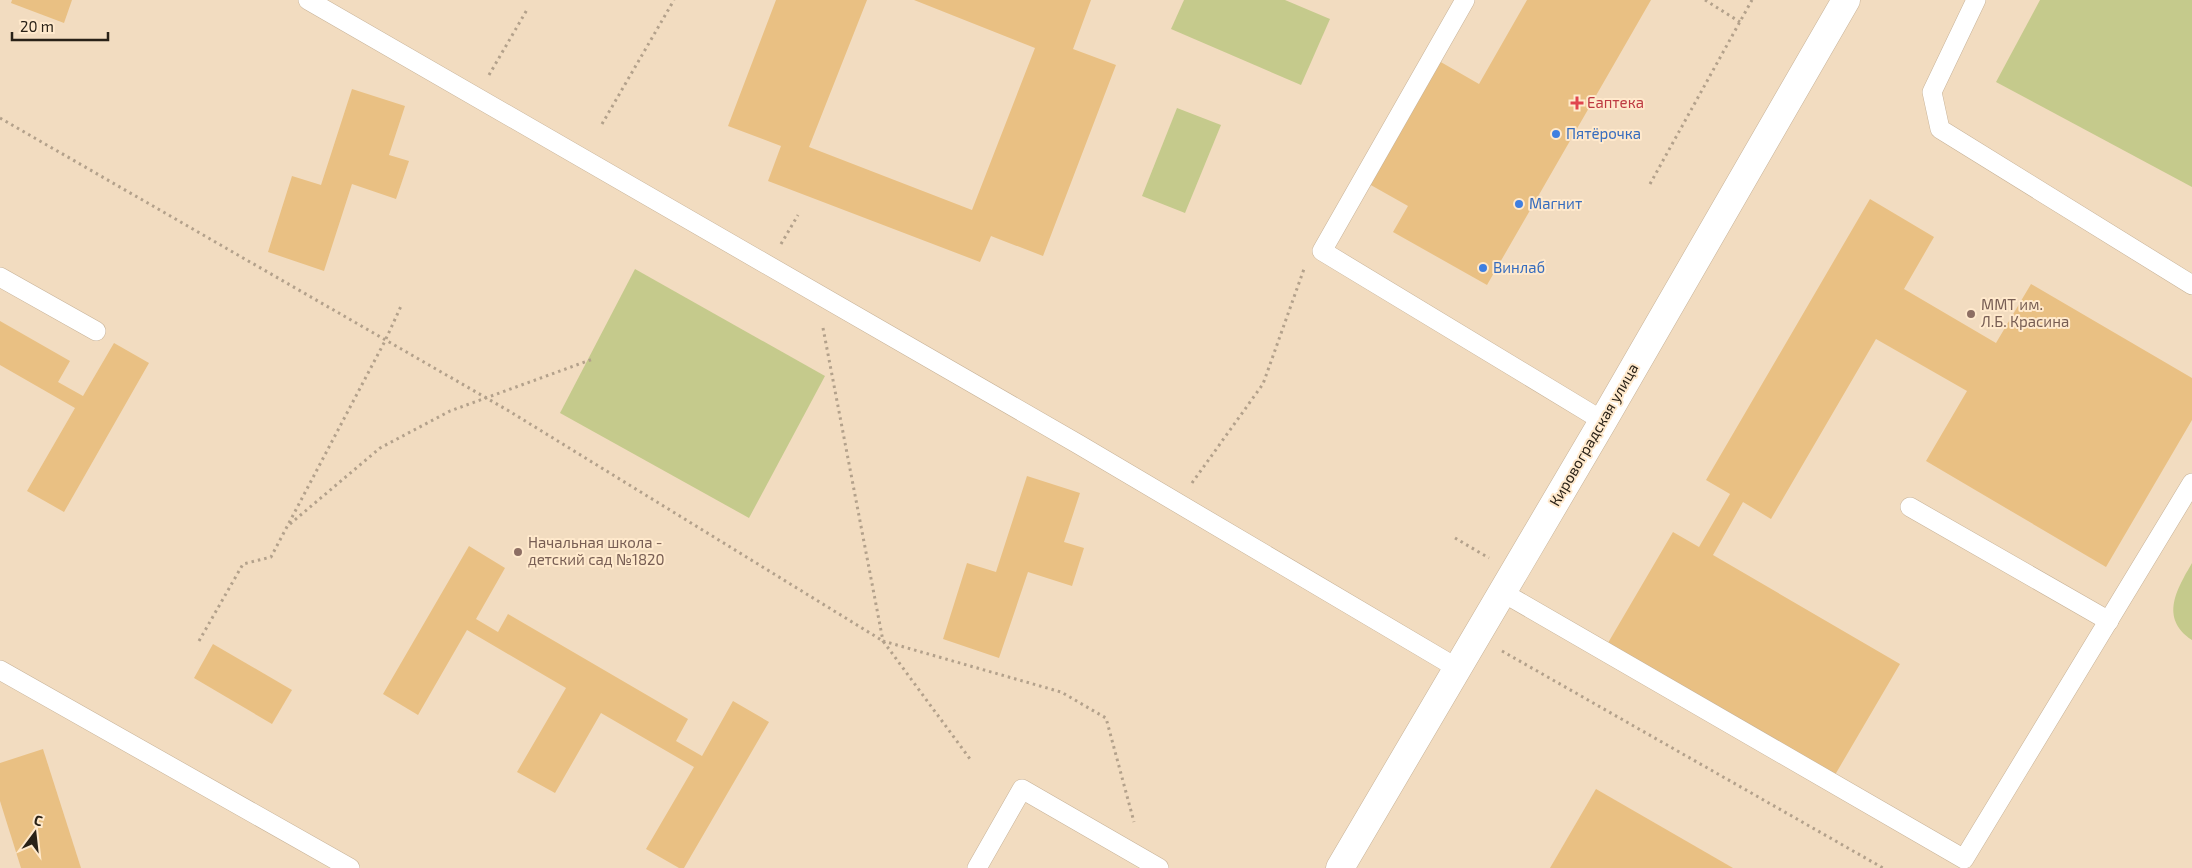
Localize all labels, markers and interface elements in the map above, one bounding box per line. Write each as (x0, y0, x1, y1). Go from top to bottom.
scale bar (12, 10, 109, 42)
text: 20 m (20, 17, 54, 35)
place label: Еаптека (1587, 93, 1644, 111)
marker: Еаптека (1571, 97, 1583, 109)
place label: Пятёрочка (1566, 124, 1641, 142)
marker: Пятёрочка (1550, 128, 1562, 140)
place label: Магнит (1529, 194, 1582, 212)
marker: Магнит (1513, 198, 1525, 210)
place label: Винлаб (1493, 258, 1545, 276)
marker: Винлаб (1477, 262, 1489, 274)
place label: ММТ им. Л.Б. Красина (1981, 295, 2069, 330)
marker: ММТ им. Л.Б. Красина (1965, 308, 1977, 320)
street label: Кировоградская улица (1545, 360, 1642, 510)
place label: Начальная школа - детский сад №1820 (528, 533, 665, 568)
marker: Начальная школа - детский сад №1820 (512, 546, 524, 558)
north arrow (10, 808, 60, 858)
text: С (32, 811, 45, 829)

